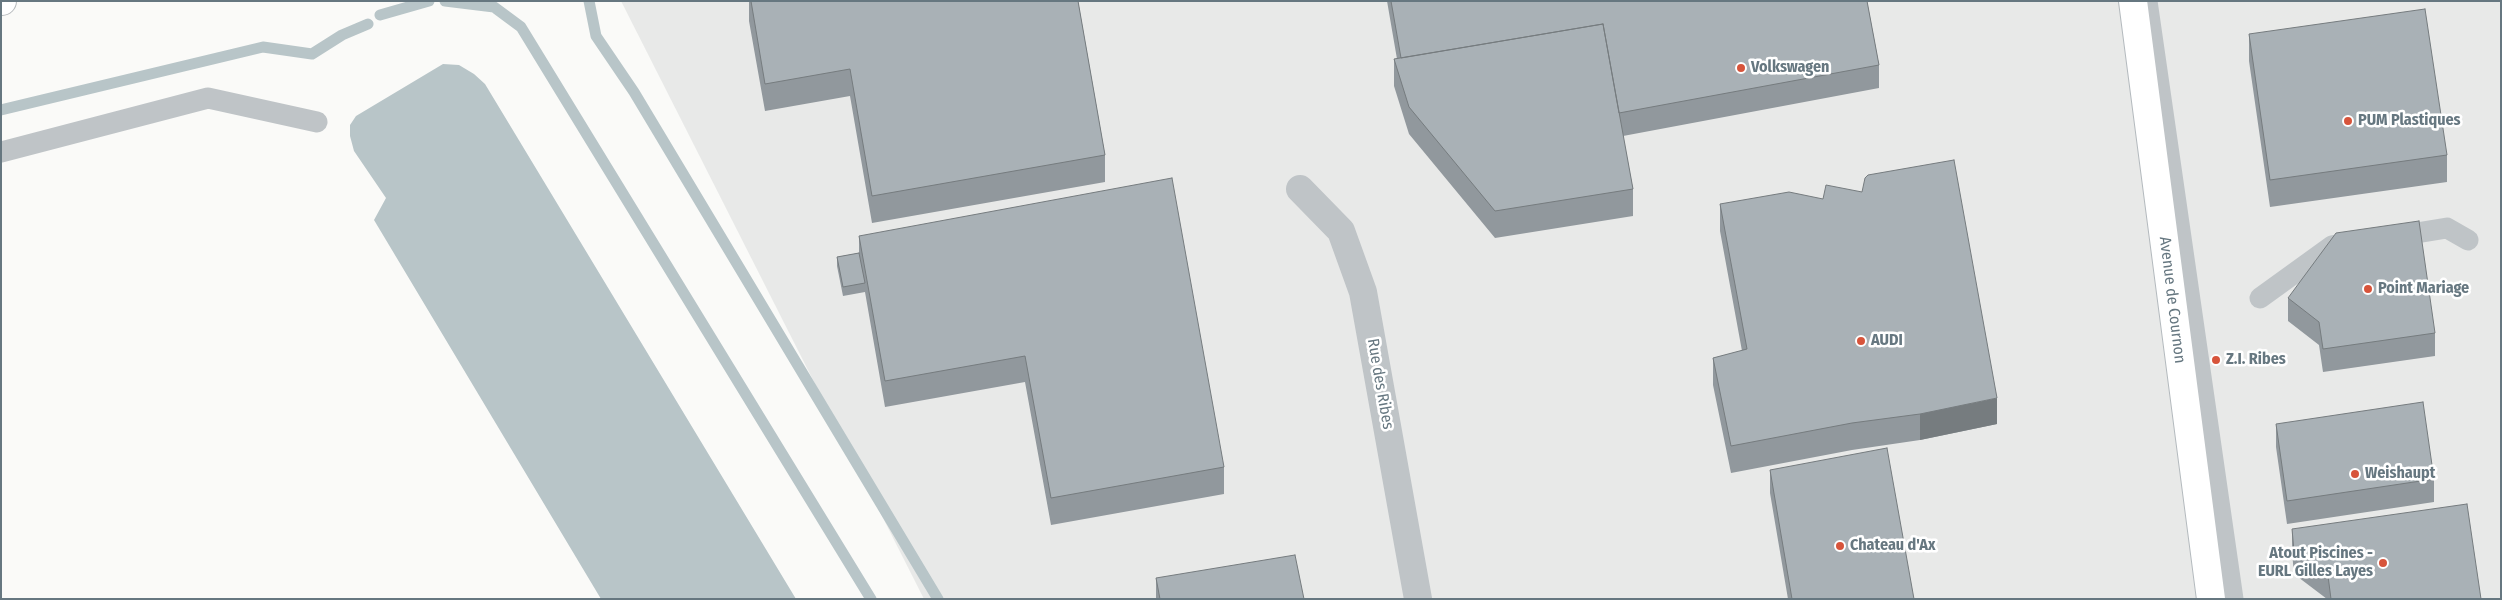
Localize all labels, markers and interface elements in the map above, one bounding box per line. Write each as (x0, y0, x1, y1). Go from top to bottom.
place label: Volkswagen (1751, 58, 1829, 78)
marker: Volkswagen (1735, 62, 1747, 74)
place label: PUM Plastiques (2358, 111, 2461, 131)
marker: PUM Plastiques (2342, 115, 2354, 127)
street label: Avenue de Cournon (2155, 236, 2189, 364)
place label: Point Mariage (2378, 279, 2469, 299)
marker: Point Mariage (2362, 283, 2374, 295)
place label: AUDI (1871, 331, 1903, 351)
marker: AUDI (1855, 335, 1867, 347)
street label: Rue des Ribes (1363, 337, 1397, 431)
place label: Z.I. Ribes (2226, 350, 2286, 370)
marker: Z.I. Ribes (2210, 354, 2222, 366)
place label: Weishaupt (2365, 464, 2435, 484)
marker: Weishaupt (2349, 468, 2361, 480)
place label: Chateau d'Ax (1850, 536, 1935, 556)
marker: Chateau d'Ax (1834, 540, 1846, 552)
place label: Atout Piscines - EURL Gilles Layes (2258, 544, 2373, 582)
marker: Atout Piscines - EURL Gilles Layes (2377, 557, 2389, 569)

